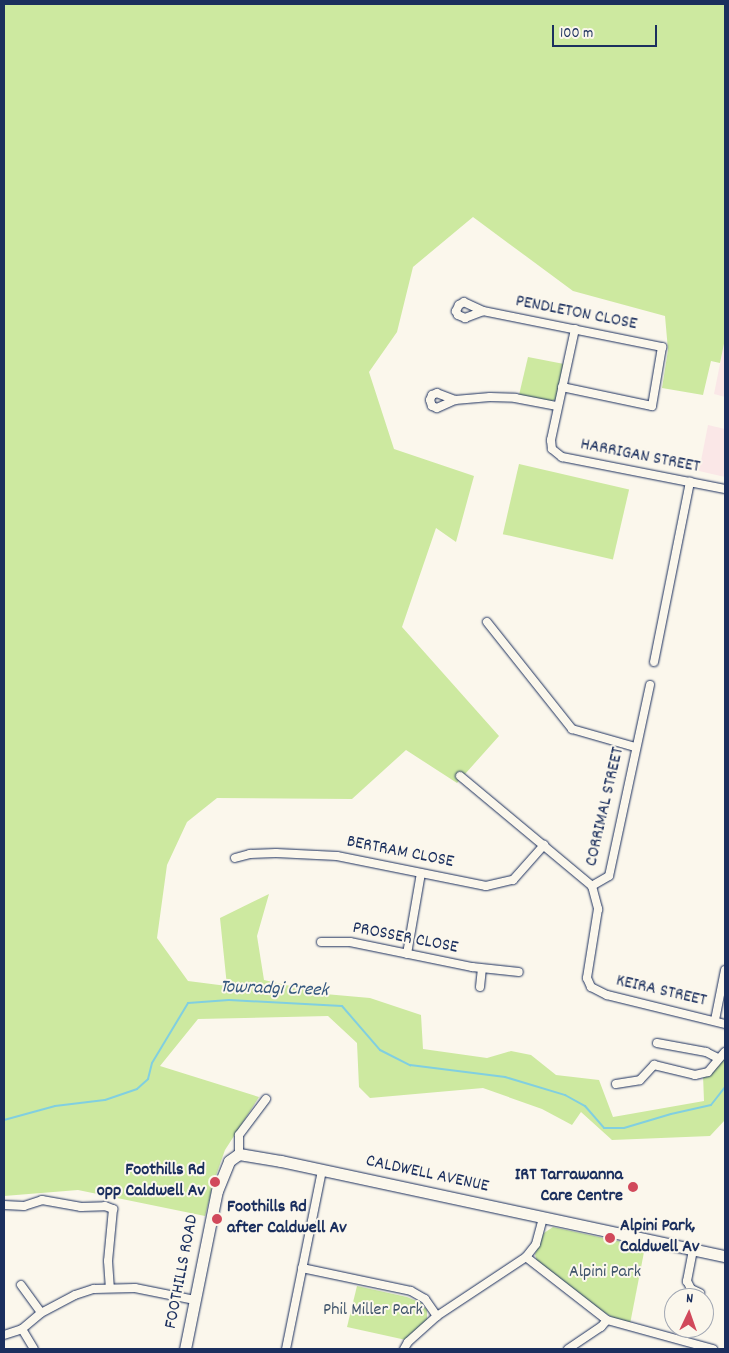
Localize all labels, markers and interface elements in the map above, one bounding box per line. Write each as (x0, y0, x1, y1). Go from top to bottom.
scale bar (554, 15, 659, 47)
text: 100 m (560, 23, 593, 45)
street label: PENDLETON CLOSE (513, 292, 639, 336)
street label: HARRIGAN STREET (578, 435, 702, 479)
street label: CORRIMAL STREET (582, 745, 630, 869)
street label: BERTRAM CLOSE (345, 832, 455, 874)
street label: PROSSER CLOSE (350, 918, 460, 960)
street label: KEIRA STREET (614, 971, 708, 1013)
water label: Towradgi Creek (219, 977, 329, 1003)
street label: CALDWELL AVENUE (364, 1151, 490, 1199)
place label: Foothills Rd opp Caldwell Av (97, 1161, 205, 1204)
place label: IRT Tarrawanna Care Centre (515, 1166, 623, 1208)
marker: Foothills Rd opp Caldwell Av (209, 1176, 221, 1188)
marker: IRT Tarrawanna Care Centre (627, 1181, 639, 1193)
place label: Foothills Rd after Caldwell Av (227, 1198, 347, 1240)
street label: FOOTHILLS ROAD (161, 1213, 205, 1331)
marker: Foothills Rd after Caldwell Av (211, 1213, 223, 1225)
place label: Alpini Park, Caldwell Av (620, 1217, 700, 1260)
marker: Alpini Park, Caldwell Av (604, 1232, 616, 1244)
park label: Alpini Park (569, 1262, 641, 1284)
north arrow (664, 1288, 714, 1338)
text: N (686, 1289, 694, 1309)
park label: Phil Miller Park (323, 1300, 423, 1322)

